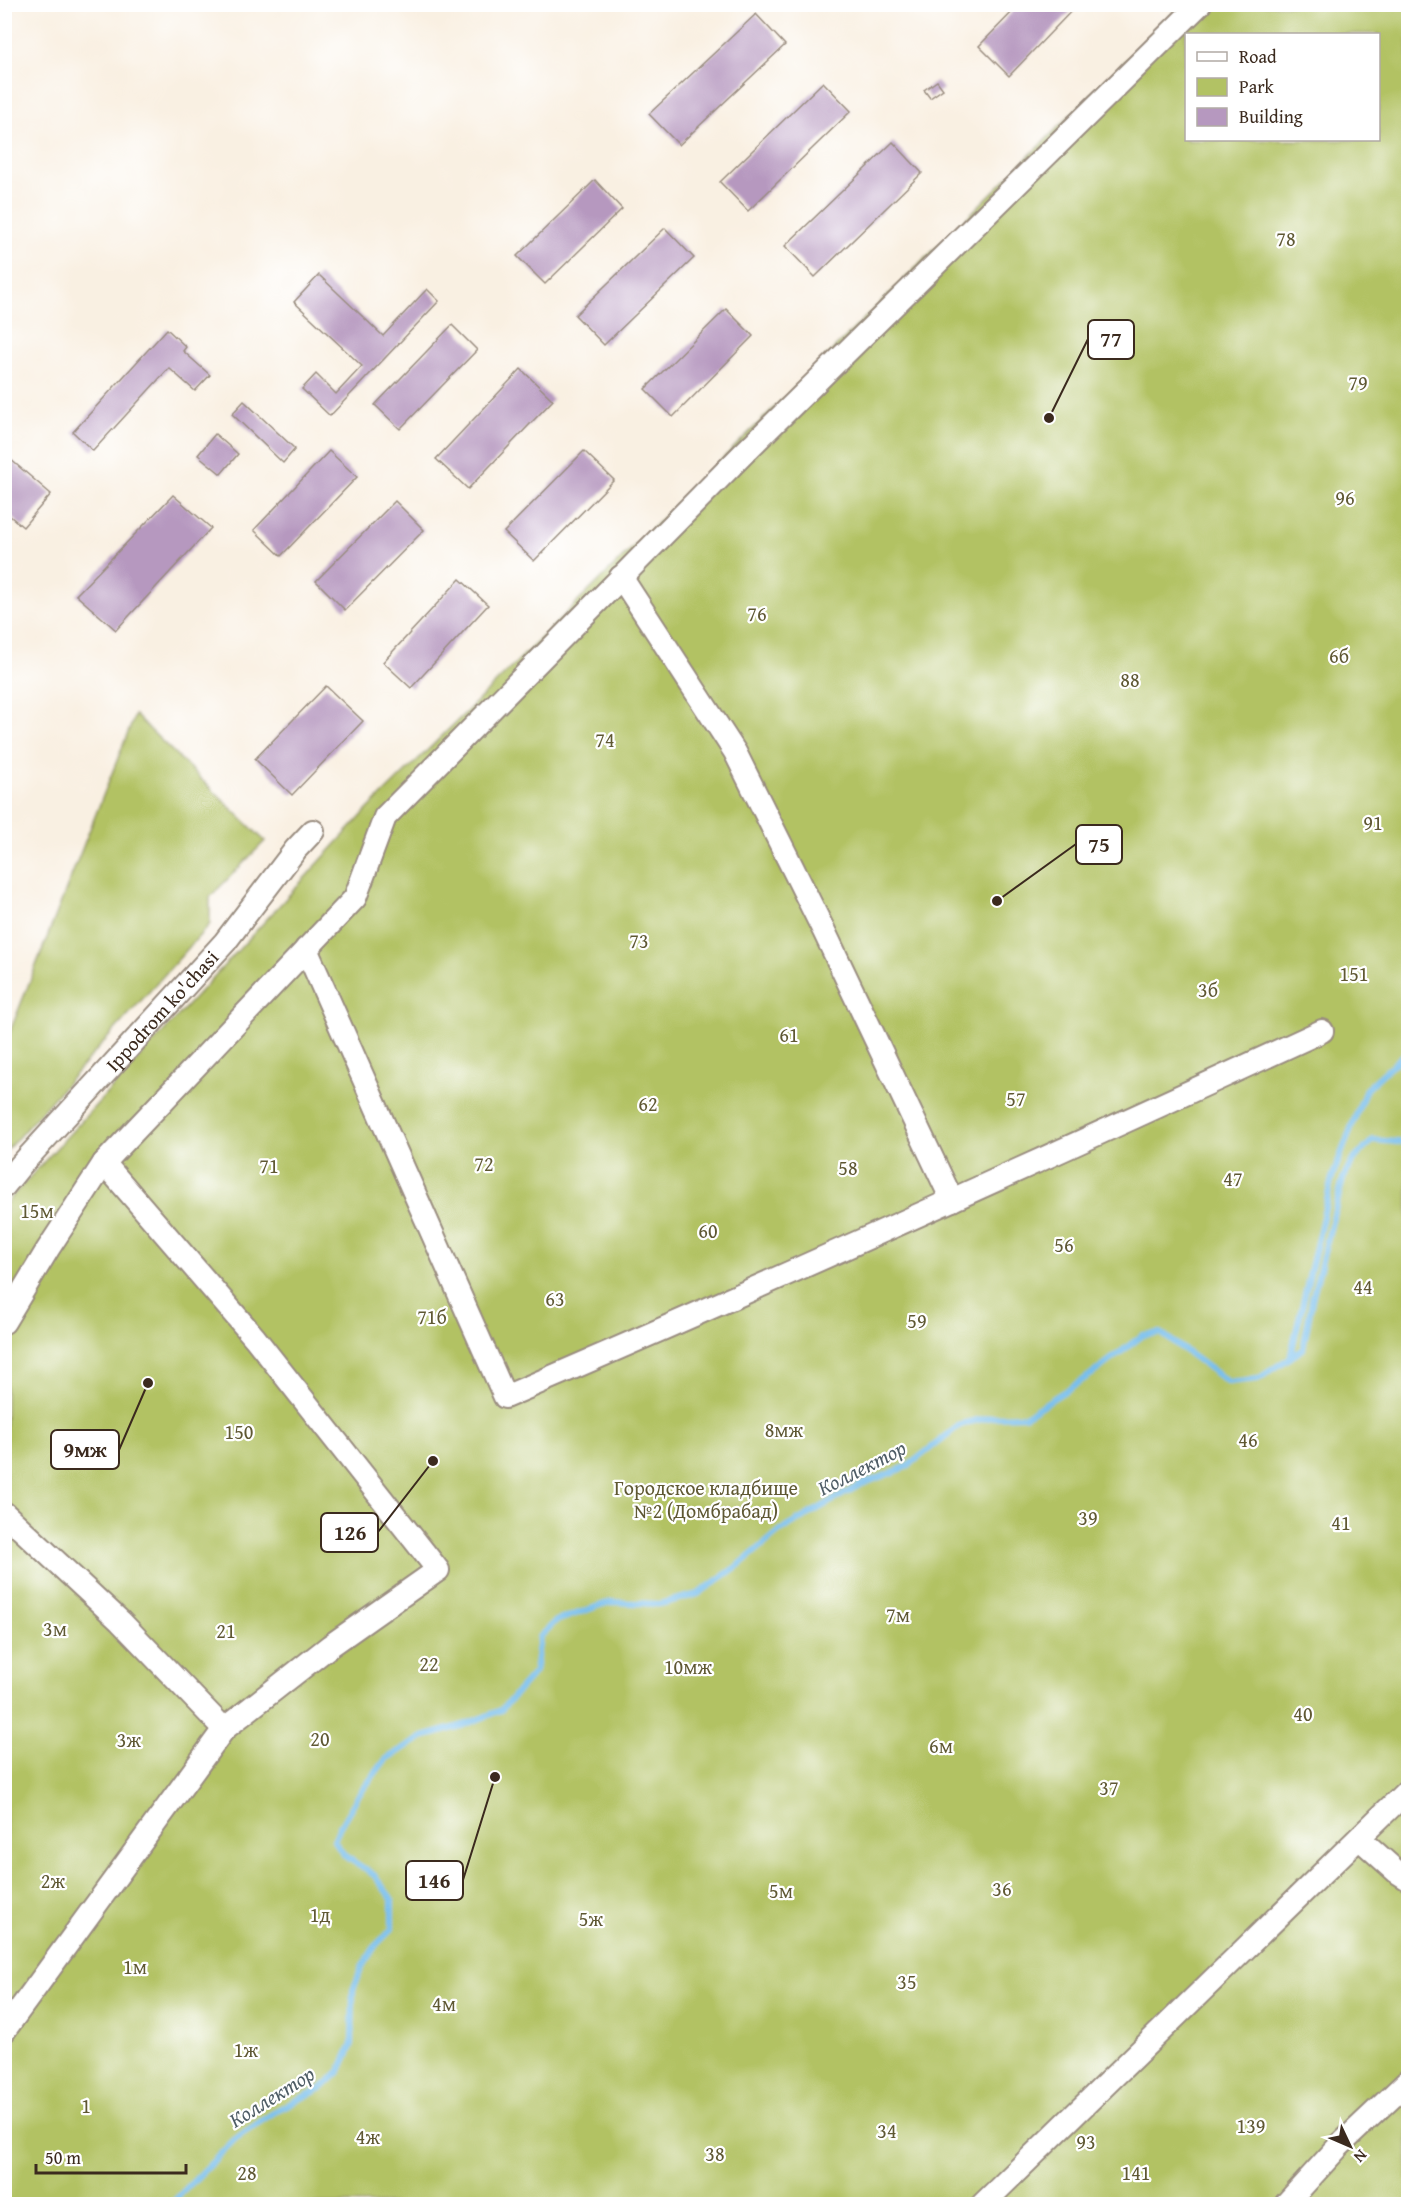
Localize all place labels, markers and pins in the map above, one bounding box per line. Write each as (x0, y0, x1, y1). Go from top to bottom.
callout: 77 (1088, 320, 1134, 359)
callout: 75 (1076, 825, 1122, 864)
callout: 9мж (51, 1430, 119, 1469)
callout: 126 (321, 1513, 378, 1552)
callout: 146 (406, 1861, 463, 1900)

